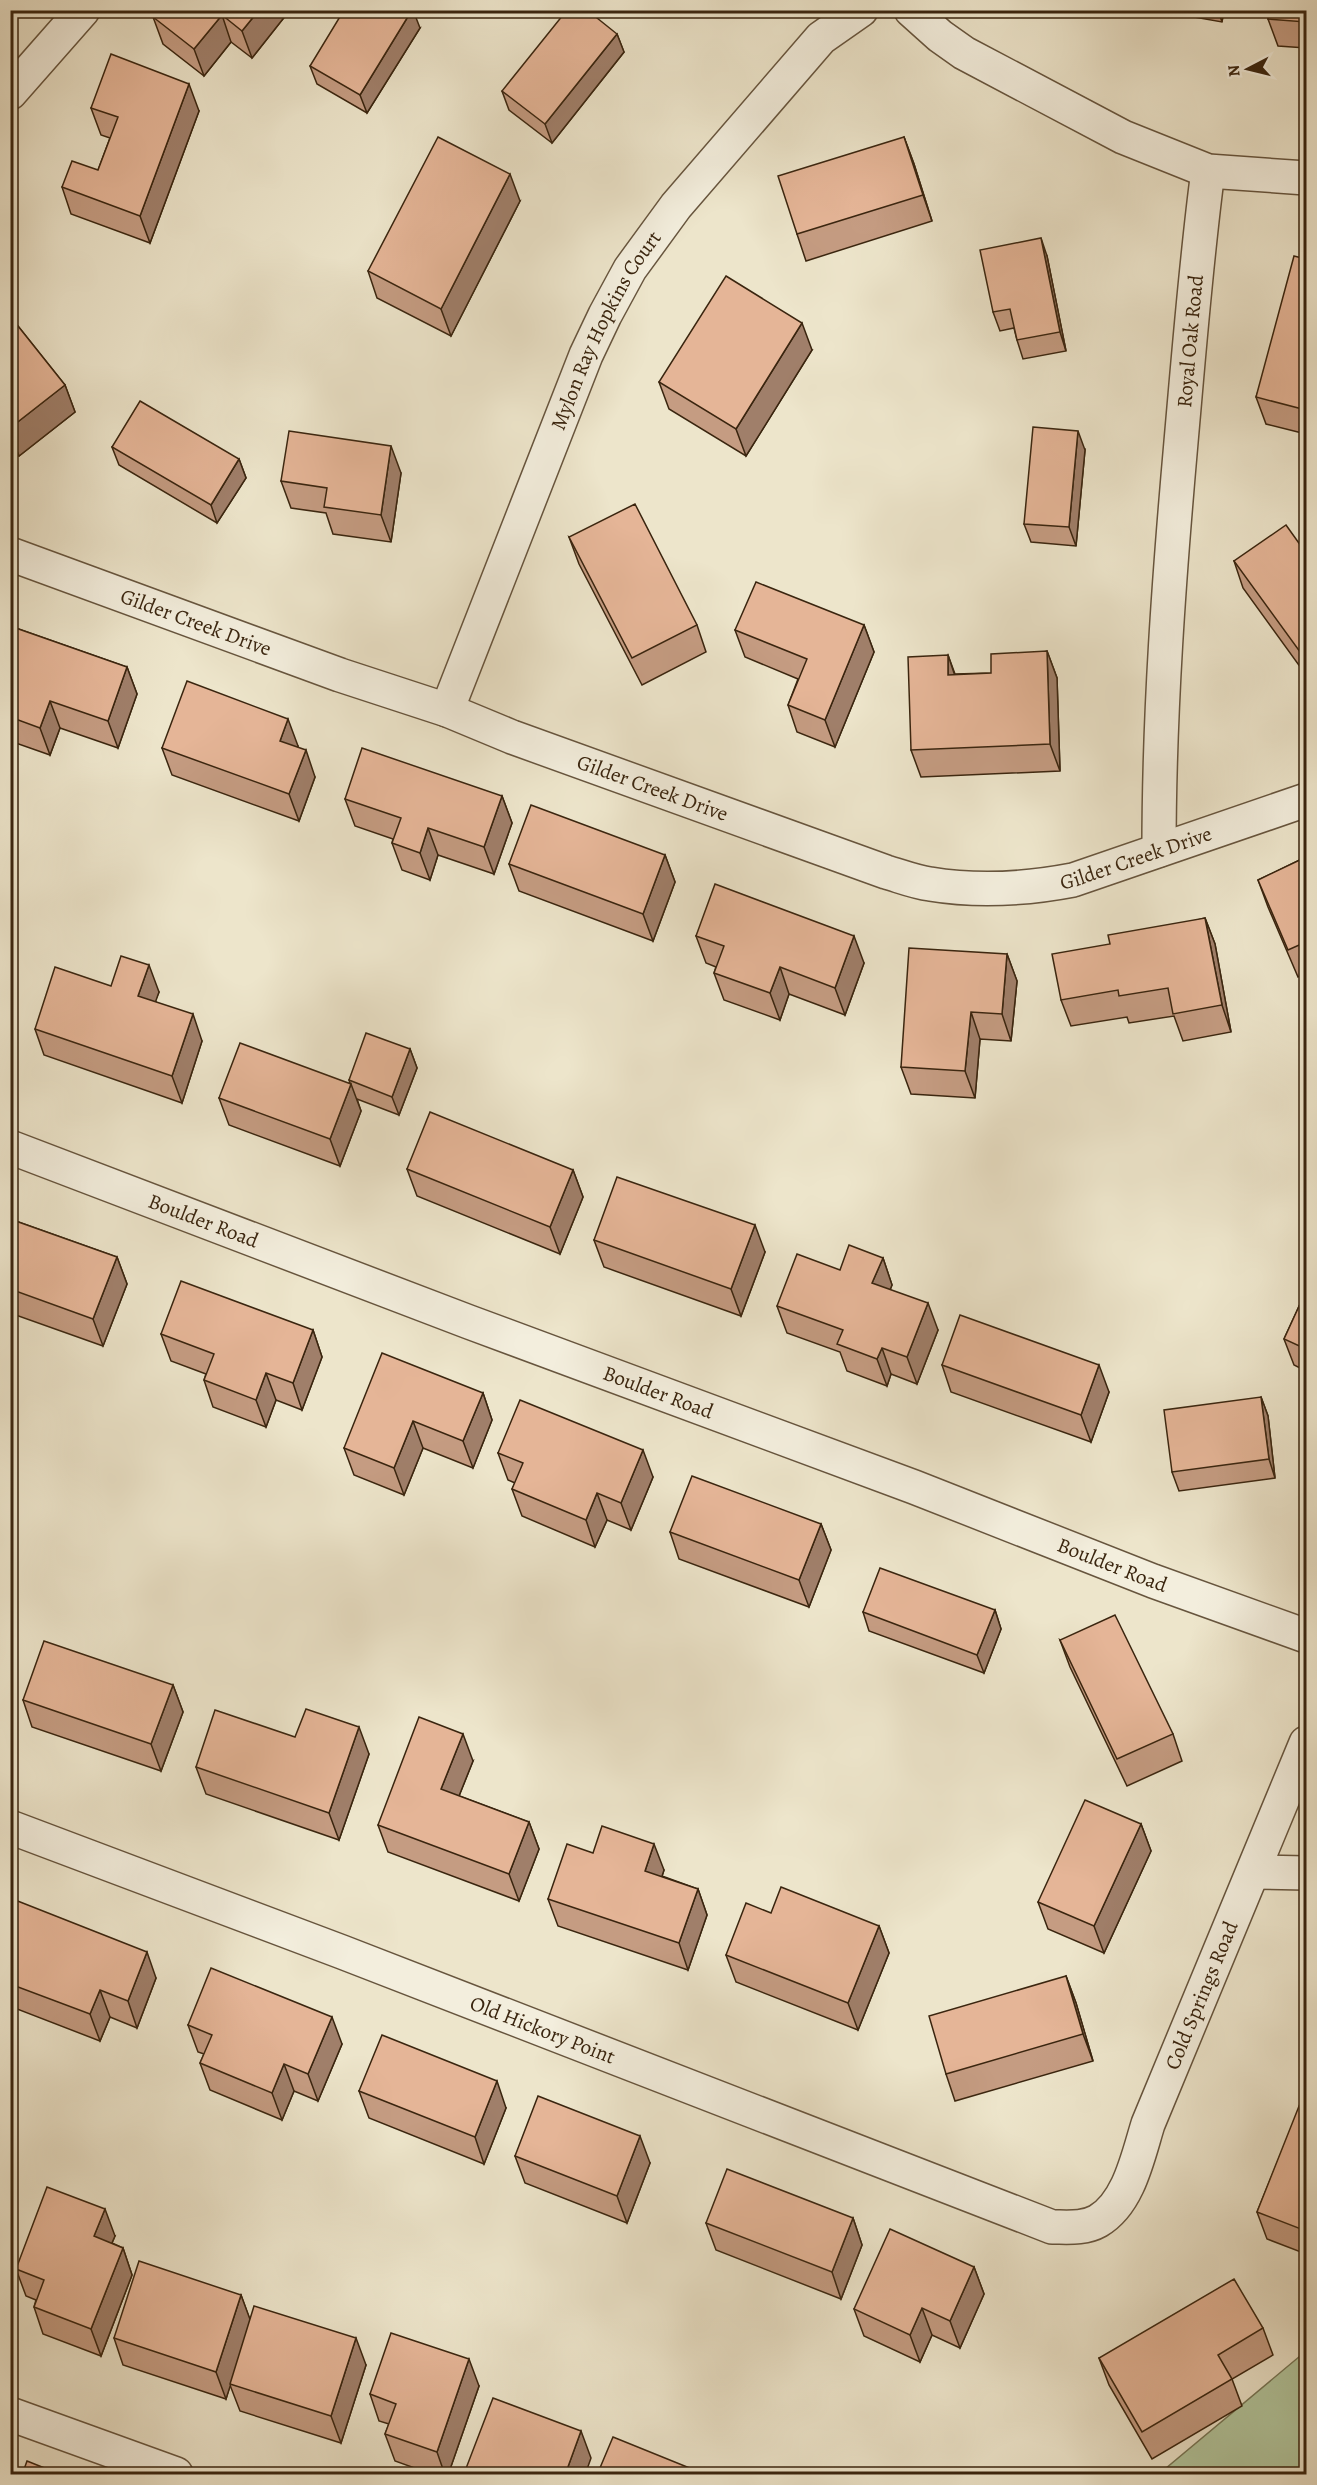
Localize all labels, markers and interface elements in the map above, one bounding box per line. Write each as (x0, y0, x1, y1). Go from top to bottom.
north arrow (1218, 39, 1278, 99)
text: N (1222, 63, 1246, 78)
street label: Mylon Ray Hopkins Court (544, 225, 667, 434)
street label: Royal Oak Road (1170, 273, 1210, 409)
street label: Gilder Creek Drive (117, 582, 275, 663)
street label: Gilder Creek Drive (573, 748, 732, 828)
street label: Gilder Creek Drive (1058, 819, 1216, 896)
street label: Boulder Road (144, 1187, 263, 1255)
street label: Boulder Road (599, 1359, 718, 1426)
street label: Boulder Road (1053, 1531, 1172, 1599)
street label: Cold Springs Road (1158, 1916, 1245, 2074)
street label: Old Hickory Point (466, 1989, 619, 2071)

